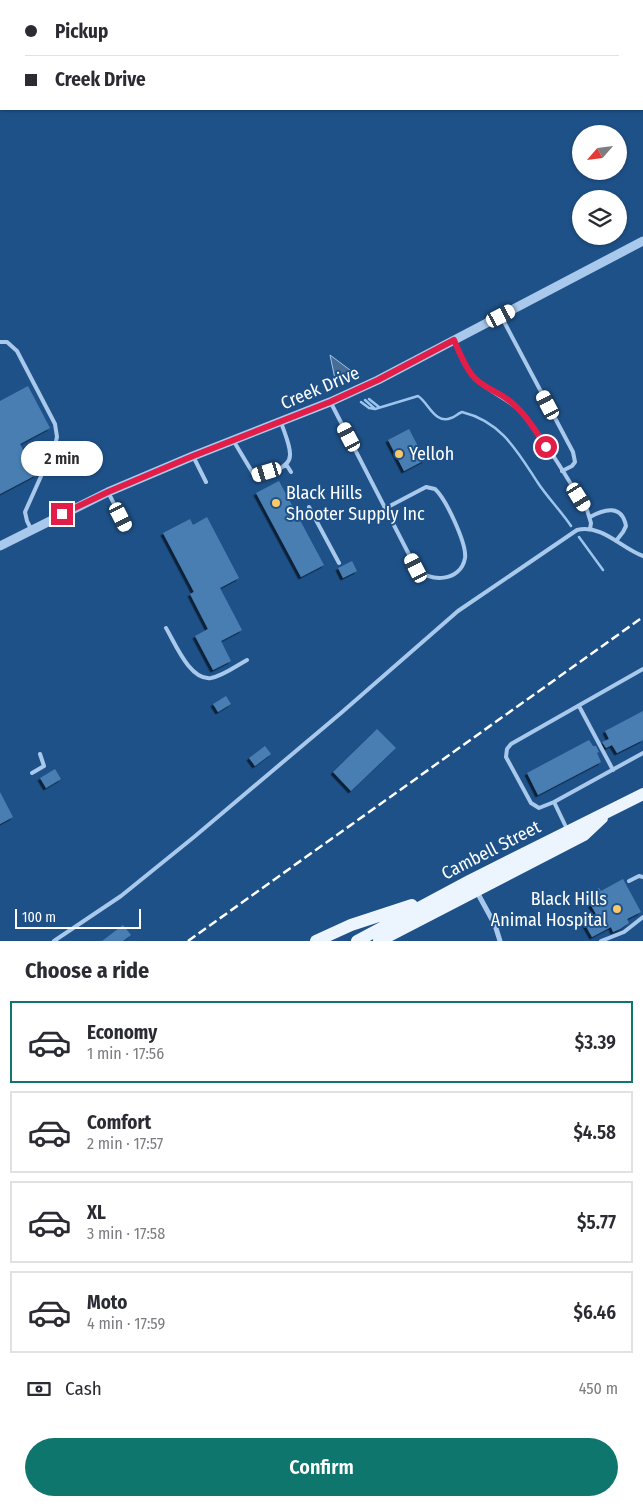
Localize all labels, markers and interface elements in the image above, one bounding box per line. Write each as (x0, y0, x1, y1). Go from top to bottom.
text: Pickup (55, 20, 108, 43)
text: Creek Drive (55, 68, 146, 91)
north arrow (572, 125, 628, 180)
map controls (572, 125, 627, 245)
button: layers (572, 190, 627, 245)
car (484, 303, 517, 329)
street label: Creek Drive (277, 362, 363, 414)
car (534, 388, 561, 422)
car (335, 420, 362, 454)
route start (535, 436, 557, 458)
callout: 2 min (21, 442, 103, 476)
place label: Yelloh (409, 443, 454, 465)
marker: Yelloh (393, 448, 405, 460)
text: 2 min (44, 449, 80, 468)
car (250, 460, 283, 484)
car (564, 480, 593, 514)
place label: Black Hills Shooter Supply Inc (286, 482, 425, 525)
marker: Black Hills Shooter Supply Inc (270, 497, 282, 509)
car (107, 500, 134, 534)
route end (51, 503, 73, 525)
car (402, 551, 429, 585)
street label: Cambell Street (438, 816, 544, 884)
place label: Black Hills Animal Hospital (491, 888, 607, 931)
marker: Black Hills Animal Hospital (611, 903, 623, 915)
scale bar (15, 906, 141, 929)
text: 100 m (22, 909, 56, 926)
text: Choose a ride (25, 957, 149, 984)
icon: car (27, 1020, 72, 1065)
text: Economy (87, 1021, 157, 1044)
text: $3.39 (575, 1031, 616, 1054)
text: 1 min · 17:56 (87, 1044, 164, 1063)
icon: car (27, 1110, 72, 1155)
text: Comfort (87, 1111, 151, 1134)
text: $4.58 (573, 1121, 616, 1144)
text: 2 min · 17:57 (87, 1134, 163, 1153)
icon: car (27, 1200, 72, 1245)
text: XL (87, 1201, 106, 1224)
text: $5.77 (577, 1211, 616, 1234)
text: 3 min · 17:58 (87, 1224, 165, 1243)
icon: car (27, 1290, 72, 1335)
text: Moto (87, 1291, 127, 1314)
text: $6.46 (574, 1301, 616, 1324)
text: 4 min · 17:59 (87, 1314, 165, 1333)
icon: cash (25, 1375, 53, 1403)
text: Cash (65, 1377, 102, 1400)
text: 450 m (579, 1379, 618, 1398)
button: Confirm (25, 1438, 618, 1496)

